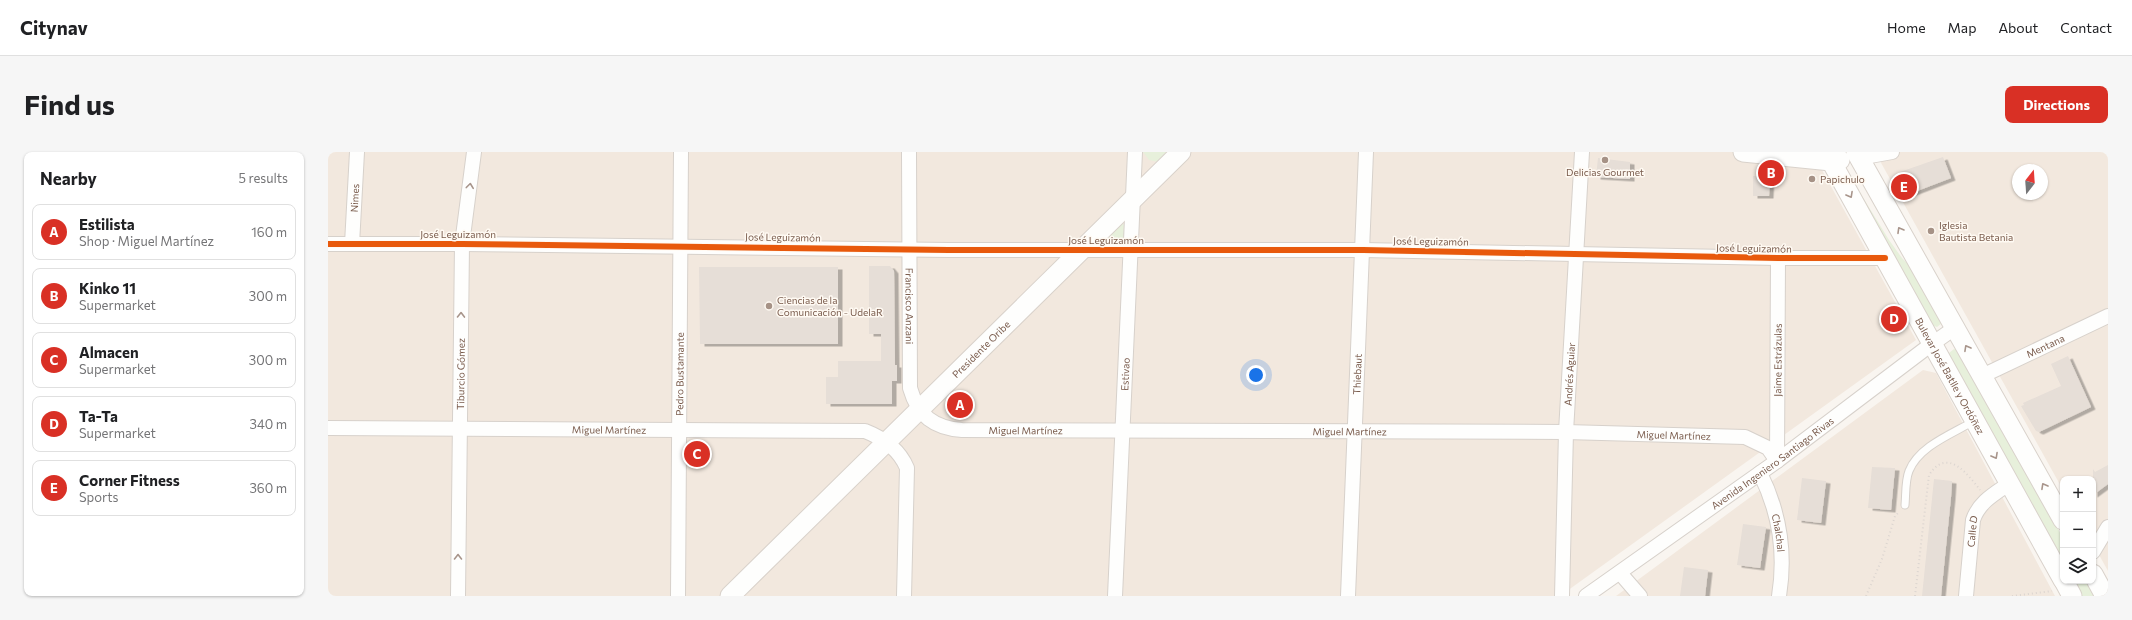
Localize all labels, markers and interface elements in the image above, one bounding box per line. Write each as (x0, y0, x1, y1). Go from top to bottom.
text: Citynav (20, 16, 88, 39)
text: Home (1887, 19, 1926, 36)
text: Map (1948, 19, 1976, 36)
text: About (1998, 19, 2038, 36)
text: Contact (2060, 19, 2112, 36)
button: Directions (2005, 86, 2108, 123)
text: Find us (24, 87, 115, 121)
marker: Delicias Gourmet (1600, 155, 1610, 165)
pin: B (1758, 158, 1784, 188)
north arrow (2012, 164, 2048, 200)
place label: Delicias Gourmet (1566, 166, 1644, 178)
text: Nearby (40, 168, 97, 189)
text: 5 results (238, 170, 288, 186)
pin: E (1891, 172, 1917, 202)
place label: Papichulo (1820, 173, 1865, 185)
marker: Papichulo (1807, 174, 1817, 184)
one-way arrow (465, 182, 474, 189)
street label: Nimes (348, 183, 361, 213)
one-way arrow (1845, 191, 1853, 198)
text: Estilista (79, 215, 135, 233)
place label: Iglesia Bautista Betania (1939, 219, 2013, 243)
text: A (49, 224, 59, 240)
text: 160 m (251, 224, 287, 240)
one-way arrow (1898, 226, 1905, 234)
marker: Iglesia Bautista Betania (1926, 226, 1936, 236)
street label: José Leguizamón (420, 228, 496, 240)
street label: José Leguizamón (745, 230, 821, 244)
text: Shop · Miguel Martínez (79, 233, 214, 249)
street label: José Leguizamón (1068, 234, 1144, 246)
street label: José Leguizamón (1393, 234, 1469, 248)
street label: José Leguizamón (1716, 241, 1792, 255)
street label: Francisco Anzani (903, 268, 916, 344)
text: Kinko 11 (79, 279, 136, 297)
text: B (50, 288, 58, 304)
text: 300 m (249, 288, 287, 304)
place label: Ciencias de la Comunicación - UdelaR (777, 294, 883, 318)
text: Supermarket (79, 297, 156, 313)
marker: Ciencias de la Comunicación - UdelaR (764, 301, 774, 311)
pin: D (1881, 304, 1907, 334)
one-way arrow (457, 312, 465, 318)
street label: Bulevar José Batlle y Ordóñez (1913, 316, 1987, 436)
street label: Presidente Oribe (949, 318, 1012, 380)
street label: Jaime Estrázulas (1771, 323, 1784, 397)
street label: Pedro Bustamante (673, 332, 686, 416)
street label: Mentana (2024, 332, 2066, 360)
street label: Tiburcio Gómez (454, 338, 467, 410)
street label: Andrés Aguiar (1562, 342, 1577, 406)
text: Almacen (79, 343, 139, 361)
one-way arrow (1965, 345, 1972, 352)
text: C (50, 352, 58, 368)
text: 300 m (249, 352, 287, 368)
street label: Thiebaut (1350, 354, 1364, 395)
street label: Estivao (1118, 357, 1132, 391)
text: Supermarket (79, 361, 156, 377)
your location (1246, 365, 1266, 385)
pin: A (947, 390, 973, 420)
text: Ta-Ta (79, 407, 118, 425)
street label: Avenida Ingeniero Santiago Rivas (1709, 414, 1836, 512)
text: D (49, 416, 59, 432)
text: 340 m (249, 416, 287, 432)
street label: Miguel Martínez (572, 423, 646, 436)
street label: Miguel Martínez (989, 424, 1063, 436)
text: Supermarket (79, 425, 156, 441)
street label: Miguel Martínez (1313, 425, 1387, 437)
street label: Miguel Martínez (1636, 428, 1711, 442)
pin: C (684, 439, 710, 469)
one-way arrow (1990, 451, 1997, 459)
text: Corner Fitness (79, 471, 180, 489)
map controls (2060, 476, 2096, 584)
button: + (2060, 476, 2096, 512)
text: E (50, 480, 58, 496)
text: 360 m (249, 480, 287, 496)
one-way arrow (2041, 483, 2049, 490)
text: Sports (79, 489, 119, 505)
street label: Chalchal (1770, 512, 1787, 552)
button: − (2060, 512, 2096, 548)
street label: Calle D (1965, 514, 1980, 548)
button: layers (2060, 548, 2096, 584)
one-way arrow (454, 554, 462, 560)

